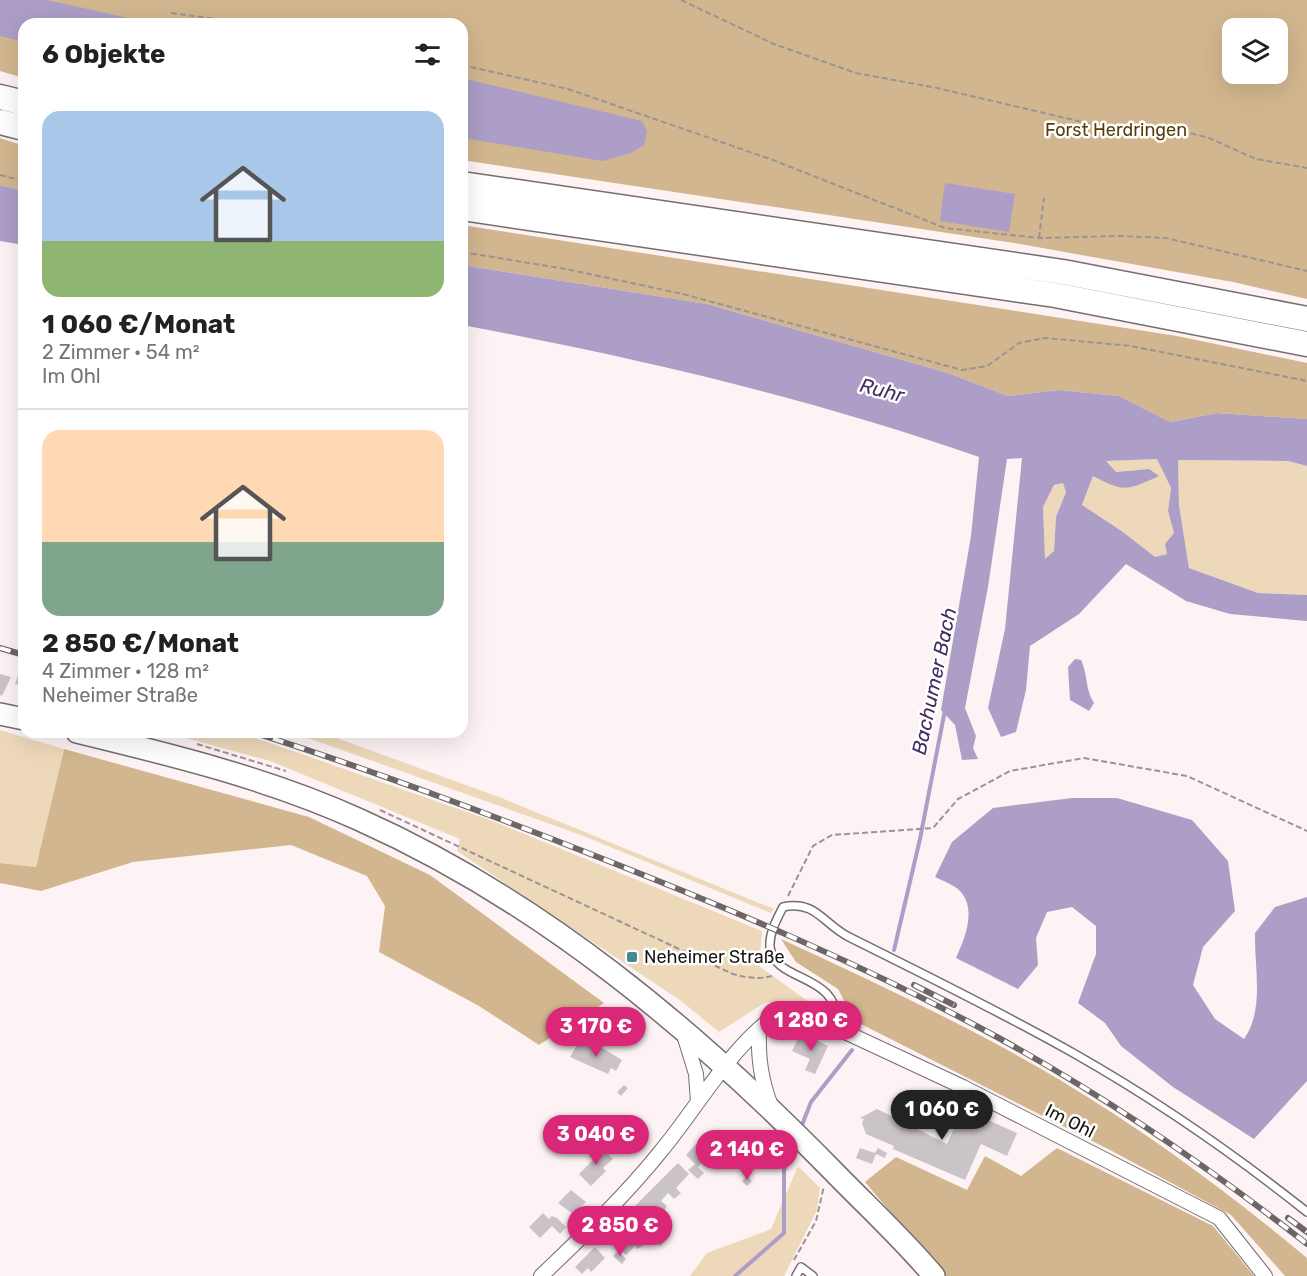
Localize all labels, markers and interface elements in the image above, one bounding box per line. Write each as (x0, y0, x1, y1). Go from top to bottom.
map controls (1222, 18, 1288, 84)
button: layers (1222, 18, 1288, 84)
icon: filters (411, 38, 444, 71)
text: 6 Objekte (42, 39, 166, 70)
park label: Forst Herdringen (1045, 119, 1187, 141)
icon: home (189, 150, 297, 258)
text: 1 060 €/Monat (42, 309, 235, 340)
text: 2 Zimmer · 54 m² (42, 340, 200, 364)
text: Im Ohl (42, 364, 101, 388)
water label: Ruhr (857, 373, 908, 407)
icon: home (189, 469, 297, 577)
water label: Bachumer Bach (907, 605, 961, 757)
text: 2 850 €/Monat (42, 628, 239, 659)
text: 4 Zimmer · 128 m² (42, 659, 209, 683)
text: Neheimer Straße (42, 683, 198, 707)
place label: Neheimer Straße (644, 946, 784, 968)
marker: Neheimer Straße (625, 950, 639, 964)
pin: 1 280 € (756, 1001, 866, 1052)
pin: 3 170 € (541, 1007, 651, 1058)
text: 1 280 € (774, 1008, 848, 1032)
text: 3 170 € (560, 1014, 632, 1038)
pin: 1 060 € (887, 1090, 997, 1141)
text: 1 060 € (905, 1097, 979, 1121)
street label: Im Ohl (1041, 1099, 1099, 1143)
pin: 3 040 € (541, 1115, 651, 1166)
text: 3 040 € (557, 1122, 635, 1146)
pin: 2 140 € (692, 1130, 802, 1181)
text: 2 140 € (710, 1137, 784, 1161)
pin: 2 850 € (565, 1206, 675, 1257)
text: 2 850 € (581, 1213, 659, 1237)

